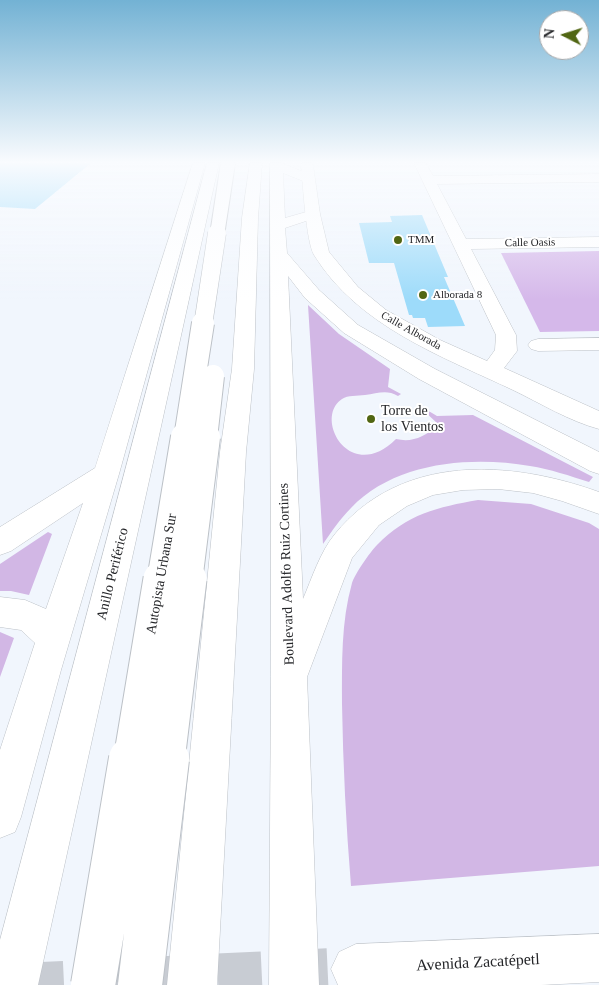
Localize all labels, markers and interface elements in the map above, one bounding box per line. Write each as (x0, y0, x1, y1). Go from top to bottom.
north arrow (539, 10, 589, 60)
text: N (542, 28, 557, 39)
place label: TMM (408, 233, 434, 247)
marker: TMM (392, 234, 404, 246)
street label: Calle Oasis (505, 236, 555, 250)
place label: Alborada 8 (433, 288, 482, 302)
marker: Alborada 8 (417, 289, 429, 301)
street label: Calle Alborada (379, 309, 443, 353)
place label: Torre de los Vientos (381, 403, 444, 436)
marker: Torre de los Vientos (365, 413, 377, 425)
street label: Boulevard Adolfo Ruiz Cortines (275, 483, 299, 665)
street label: Autopista Urbana Sur (143, 512, 181, 636)
street label: Anillo Periférico (93, 526, 133, 622)
street label: Avenida Zacatépetl (416, 950, 540, 976)

